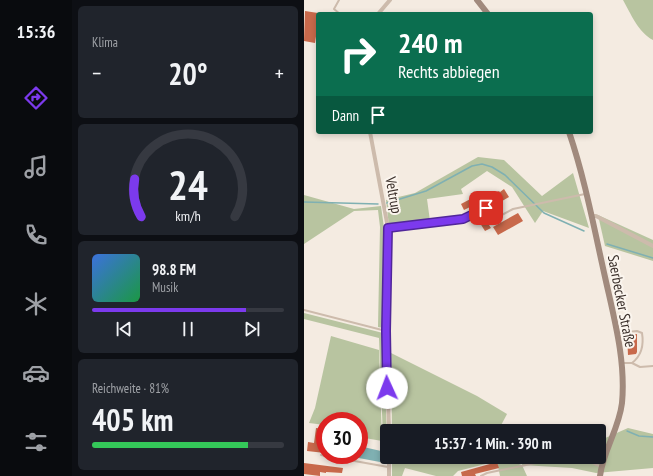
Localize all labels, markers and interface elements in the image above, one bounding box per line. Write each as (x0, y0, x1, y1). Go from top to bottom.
text: 15:36 (17, 20, 55, 43)
text: 240 m (398, 24, 462, 61)
icon: right (332, 28, 384, 80)
text: Klima (92, 34, 118, 51)
text: 20° (168, 54, 208, 93)
text: − (92, 59, 101, 87)
text: + (275, 59, 284, 87)
text: Rechts abbiegen (398, 60, 500, 83)
icon: directions (22, 84, 50, 112)
icon: arrive (367, 104, 389, 126)
text: Dann (332, 106, 359, 125)
icon: music (22, 153, 50, 181)
text: 24 (168, 158, 208, 211)
street label: Veltrup (381, 174, 407, 215)
pin (469, 191, 503, 225)
icon: arrive (475, 197, 497, 219)
text: km/h (175, 206, 201, 225)
icon: phone (22, 221, 50, 249)
street label: Saerbecker Straße (604, 253, 640, 349)
text: 98.8 FM (152, 260, 196, 279)
text: Musik (152, 279, 178, 296)
icon: climate (22, 290, 50, 318)
icon: previous (113, 318, 135, 340)
icon: pause (177, 318, 199, 340)
icon: next (241, 318, 263, 340)
icon: car (22, 359, 50, 387)
position arrow (366, 367, 408, 409)
text: Reichweite · 81% (92, 380, 169, 397)
text: 405 km (92, 400, 173, 439)
speed limit sign: 30 (316, 412, 368, 464)
icon: filters (22, 428, 50, 456)
text: 15:37 · 1 Min. · 390 m (434, 434, 552, 453)

